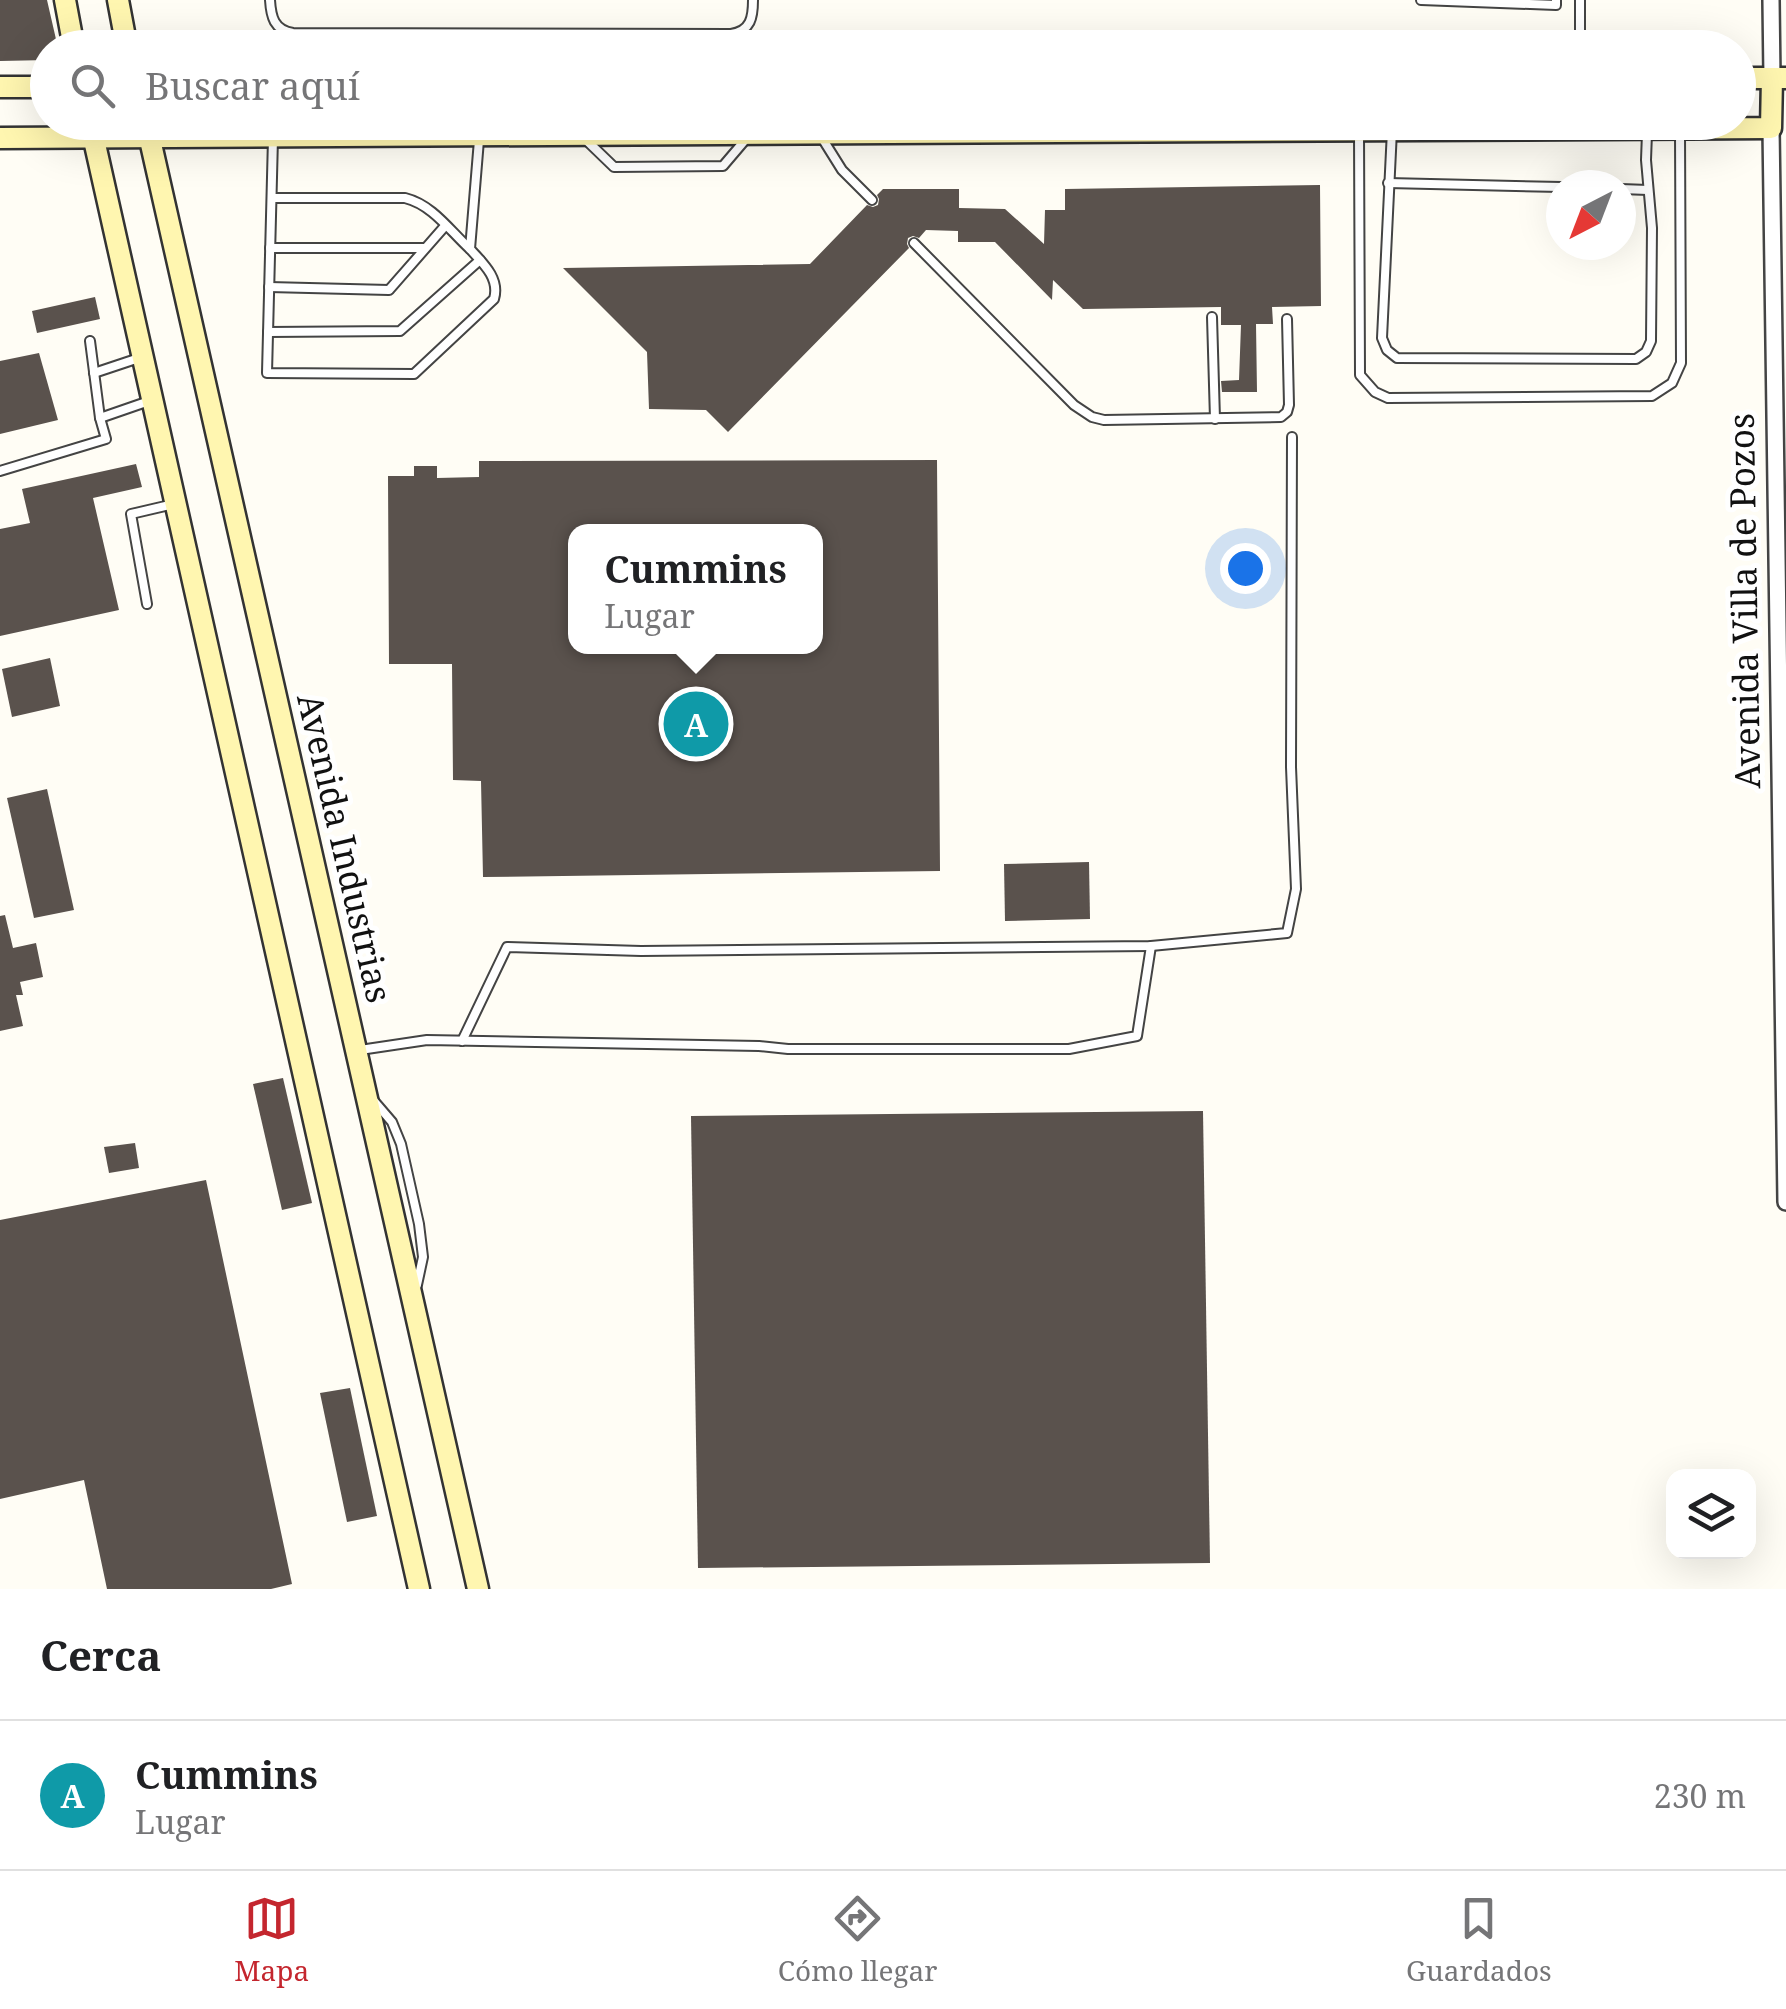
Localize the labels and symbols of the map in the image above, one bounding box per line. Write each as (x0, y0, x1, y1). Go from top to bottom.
north arrow (1546, 170, 1636, 260)
street label: Avenida Villa de Pozos (1717, 413, 1770, 789)
your location (1220, 543, 1271, 594)
pin: A (664, 686, 728, 762)
street label: Avenida Industrias (287, 688, 404, 1007)

